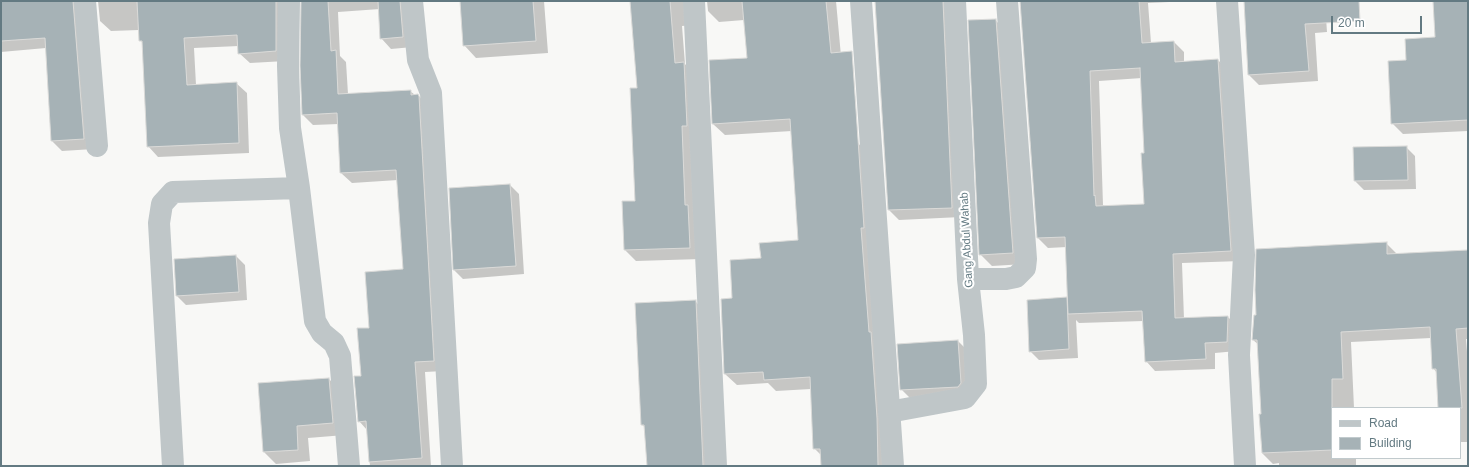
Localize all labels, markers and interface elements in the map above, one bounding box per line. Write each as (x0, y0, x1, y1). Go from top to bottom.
scale bar (1333, 8, 1424, 34)
text: 20 m (1338, 16, 1365, 30)
street label: Gang Abdul Wahab (958, 192, 976, 288)
legend (1331, 407, 1461, 459)
text: Road (1369, 416, 1398, 430)
text: Building (1369, 436, 1412, 450)

